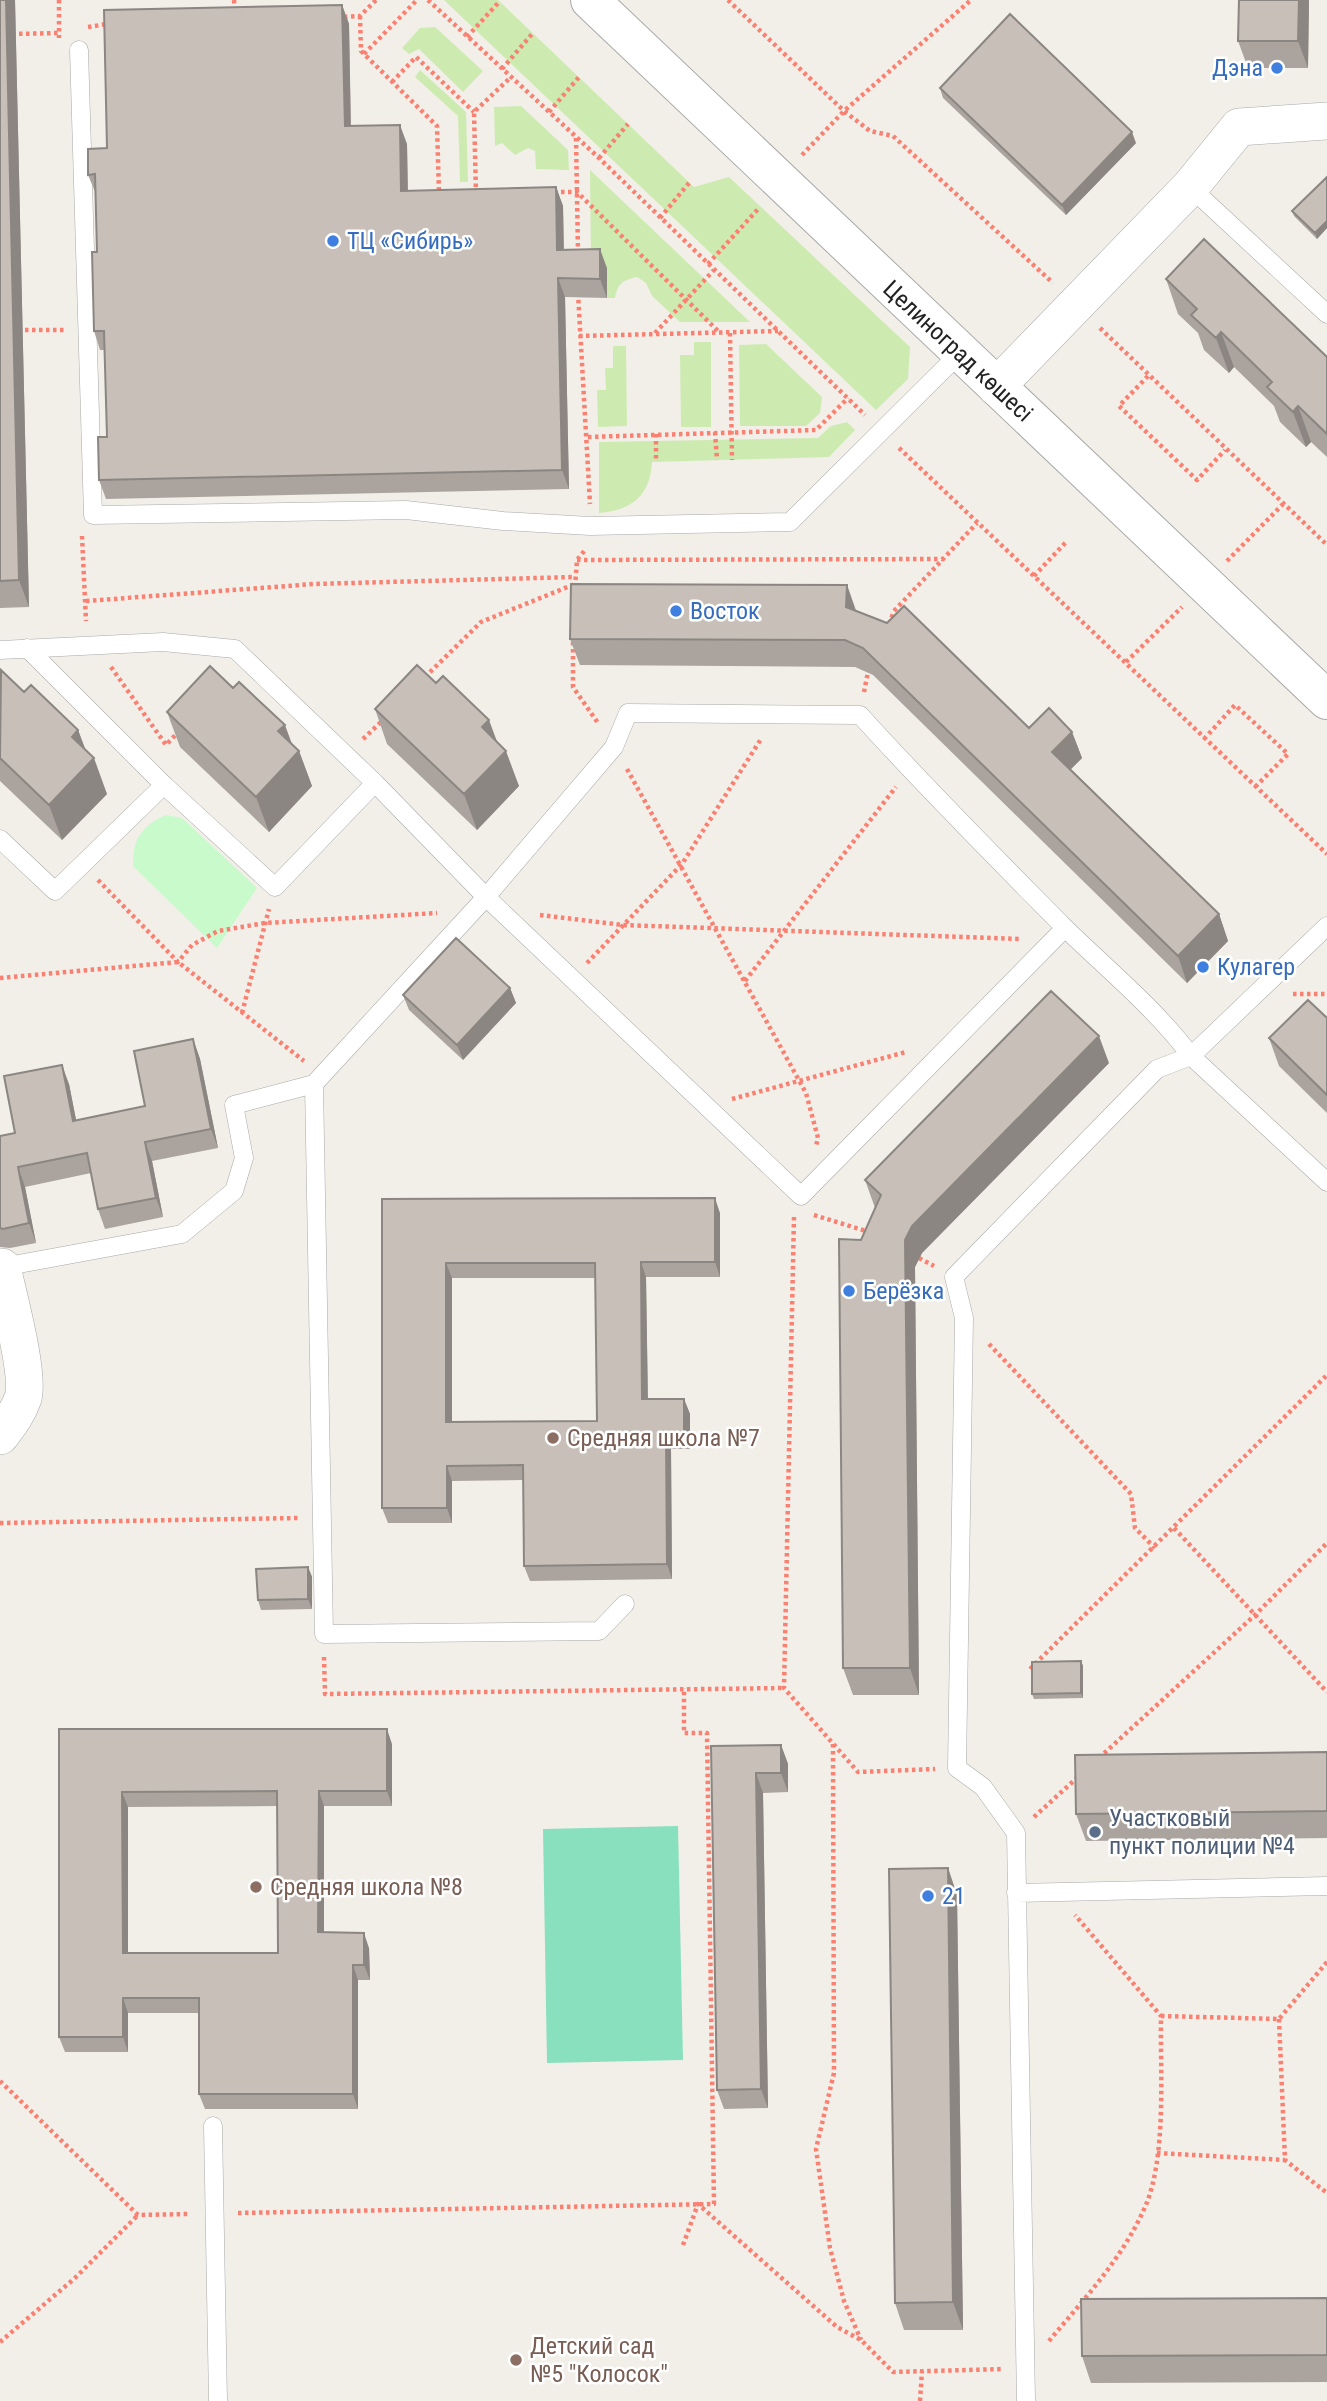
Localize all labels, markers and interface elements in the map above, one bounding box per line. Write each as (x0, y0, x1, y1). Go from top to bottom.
place label: Дэна (1212, 54, 1263, 82)
marker: Дэна (1269, 60, 1285, 76)
place label: ТЦ «Сибирь» (347, 227, 473, 255)
marker: ТЦ «Сибирь» (325, 233, 341, 249)
street label: Целиноград көшесі (878, 275, 1038, 427)
place label: Восток (690, 597, 760, 625)
marker: Восток (668, 603, 684, 619)
place label: Кулагер (1217, 953, 1295, 981)
marker: Кулагер (1195, 959, 1211, 975)
place label: Берёзка (863, 1277, 944, 1305)
marker: Берёзка (841, 1283, 857, 1299)
place label: Средняя школа №7 (567, 1424, 760, 1452)
marker: Средняя школа №7 (545, 1430, 561, 1446)
place label: Участковый пункт полиции №4 (1109, 1804, 1295, 1860)
marker: Участковый пункт полиции №4 (1087, 1824, 1103, 1840)
place label: Средняя школа №8 (270, 1873, 463, 1901)
marker: Средняя школа №8 (248, 1879, 264, 1895)
place label: 21 (942, 1882, 966, 1910)
marker: 21 (920, 1888, 936, 1904)
place label: Детский сад №5 "Колосок" (530, 2332, 668, 2388)
marker: Детский сад №5 "Колосок" (508, 2352, 524, 2368)

